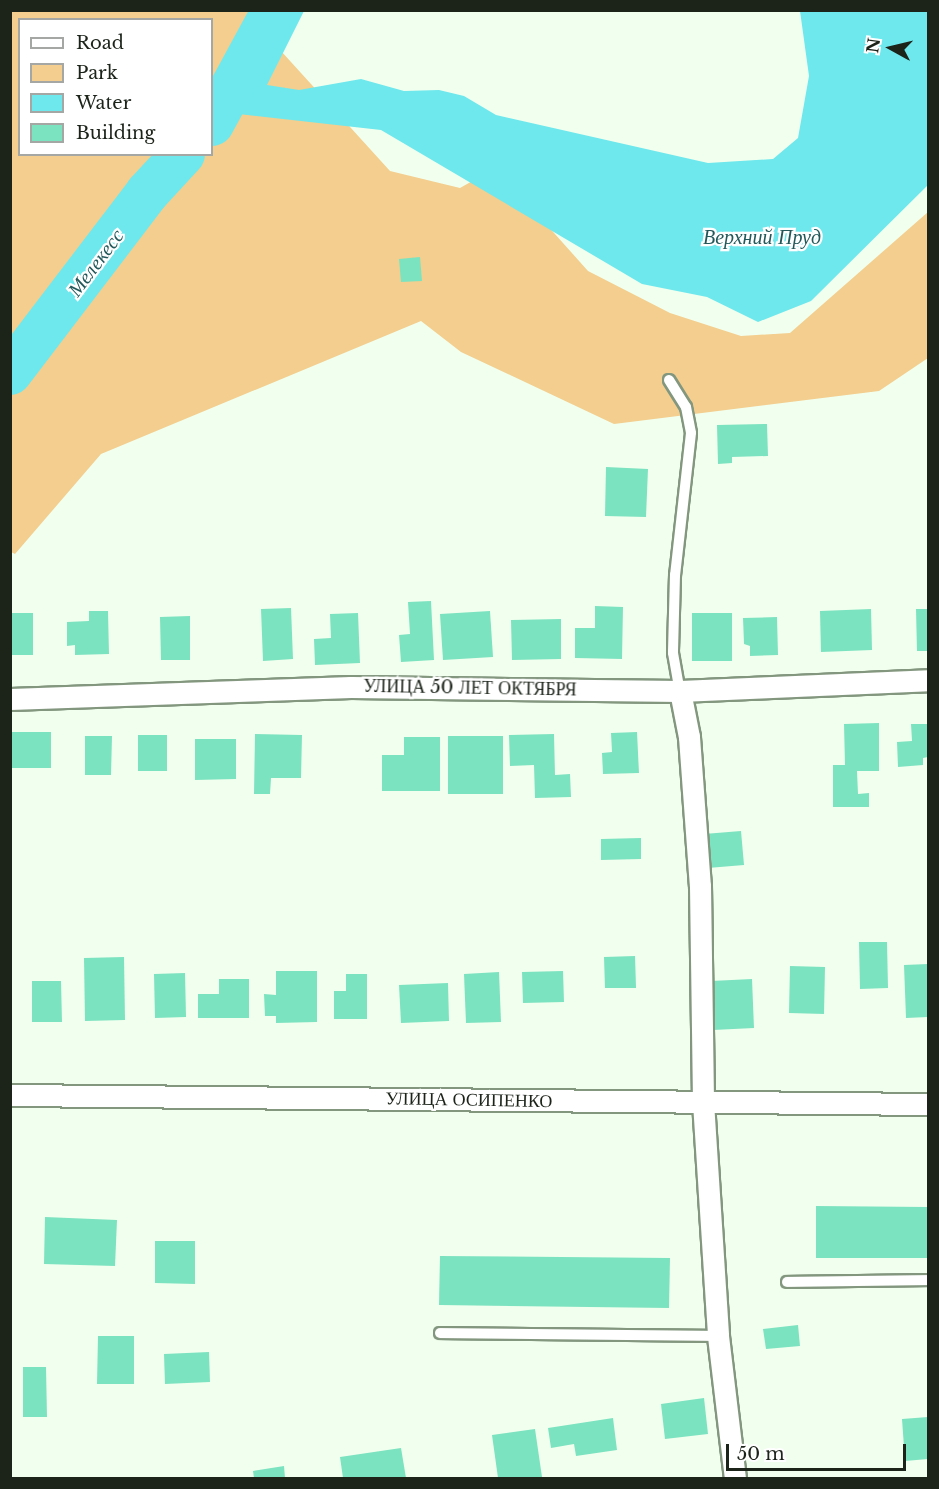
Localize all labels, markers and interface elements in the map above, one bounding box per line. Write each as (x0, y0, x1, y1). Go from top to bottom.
legend (18, 18, 213, 156)
north arrow (861, 18, 921, 78)
text: Road (76, 32, 124, 54)
text: N (862, 37, 884, 54)
text: Park (76, 62, 118, 84)
text: Water (76, 92, 131, 114)
text: Building (76, 122, 155, 144)
water label: Мелекесс (63, 225, 129, 301)
water label: Верхний Пруд (703, 225, 821, 249)
street label: УЛИЦА 50 ЛЕТ ОКТЯБРЯ (363, 675, 577, 701)
street label: УЛИЦА ОСИПЕНКО (385, 1088, 553, 1112)
scale bar (729, 1432, 909, 1470)
text: 50 m (737, 1443, 785, 1465)

